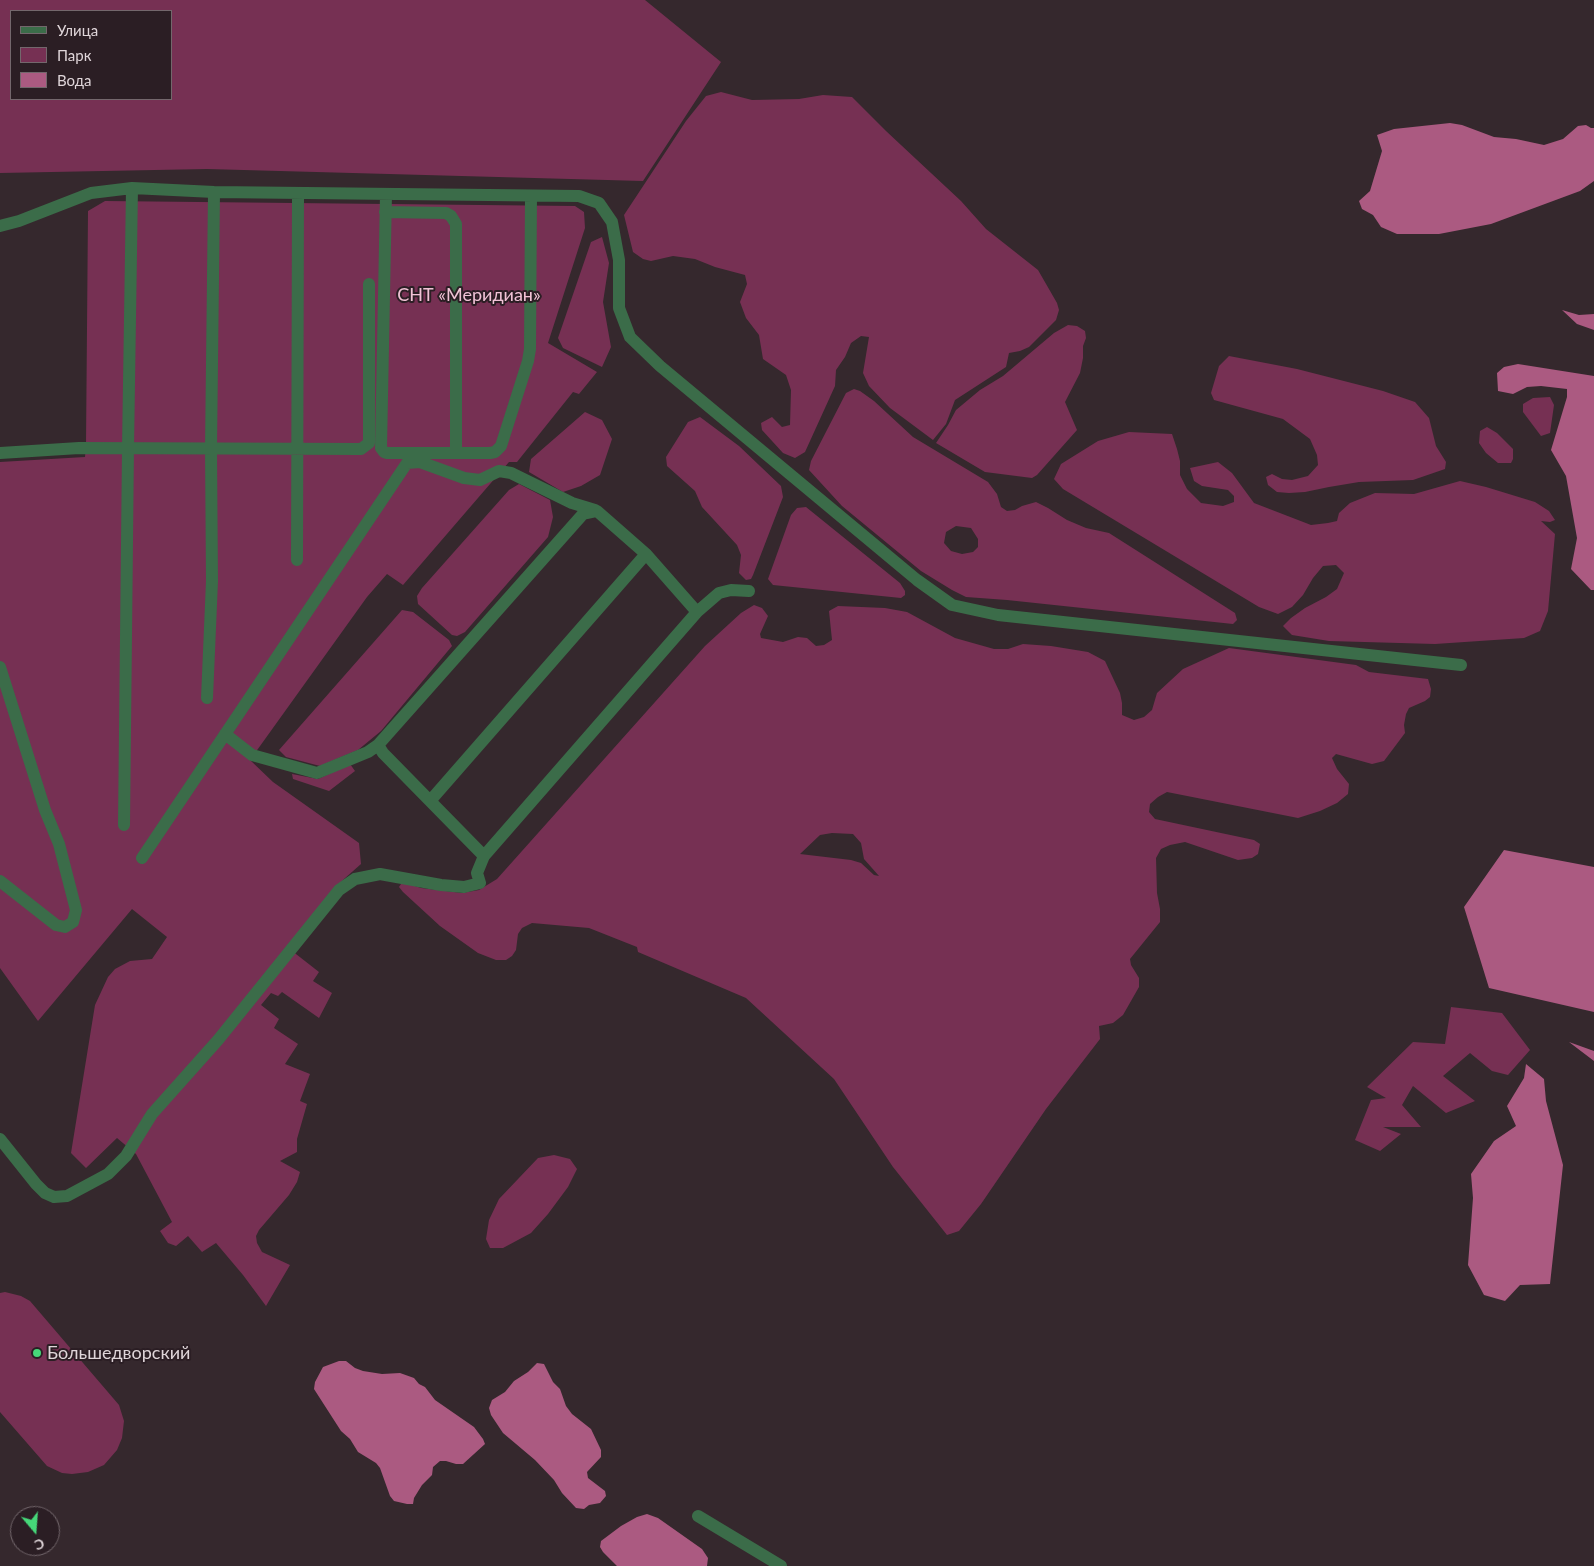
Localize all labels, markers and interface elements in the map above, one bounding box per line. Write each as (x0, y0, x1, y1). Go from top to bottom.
legend (10, 10, 172, 100)
text: Улица (57, 21, 98, 39)
text: Парк (57, 46, 91, 64)
text: Вода (57, 71, 92, 89)
park label: СНТ «Меридиан» (397, 284, 541, 306)
place label: Большедворский (47, 1342, 190, 1364)
marker: Большедворский (31, 1347, 43, 1359)
north arrow (10, 1506, 60, 1556)
text: С (32, 1535, 47, 1554)

